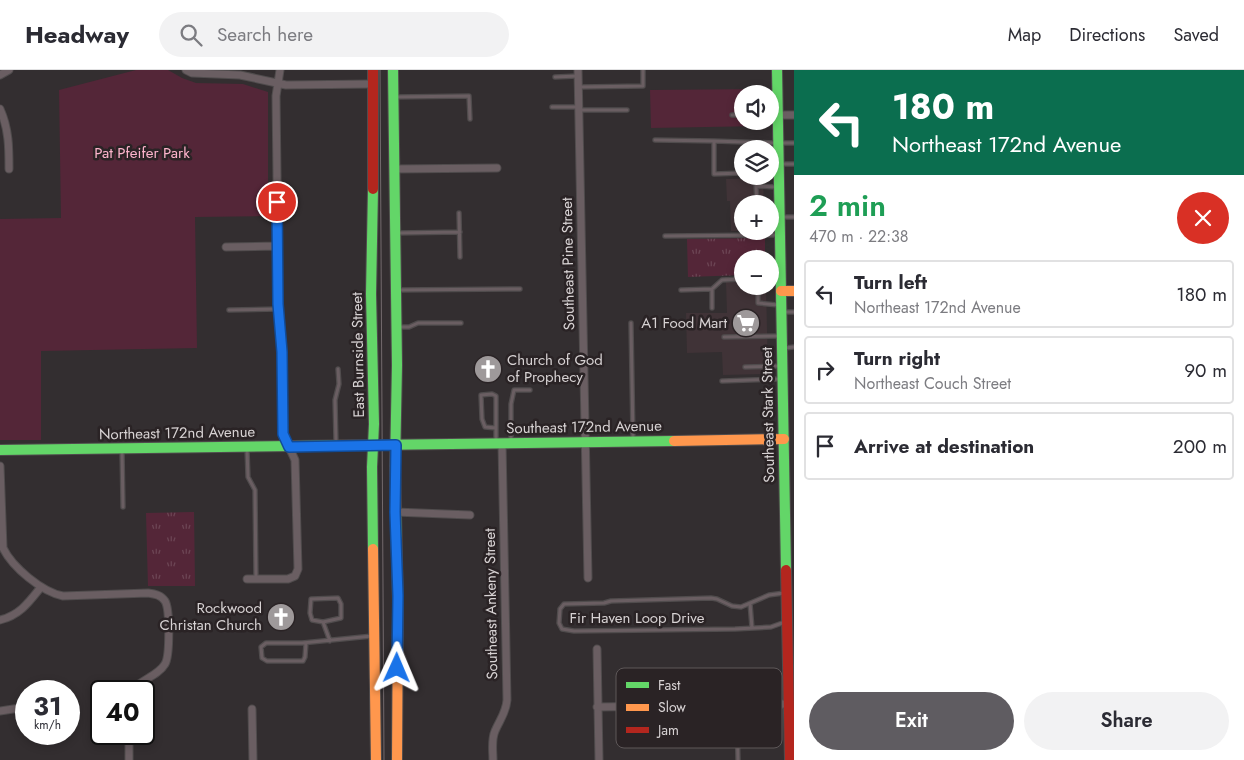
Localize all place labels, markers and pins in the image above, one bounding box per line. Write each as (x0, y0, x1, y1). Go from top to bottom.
pin (256, 181, 298, 223)
supermarket icon: A1 Food Mart (731, 308, 761, 338)
place label: A1 Food Mart (641, 312, 727, 334)
place label: Church of God of Prophecy (507, 349, 603, 388)
church icon: Church of God of Prophecy (473, 354, 503, 384)
place label: Rockwood Christan Church (160, 597, 262, 636)
church icon: Rockwood Christan Church (266, 602, 296, 632)

